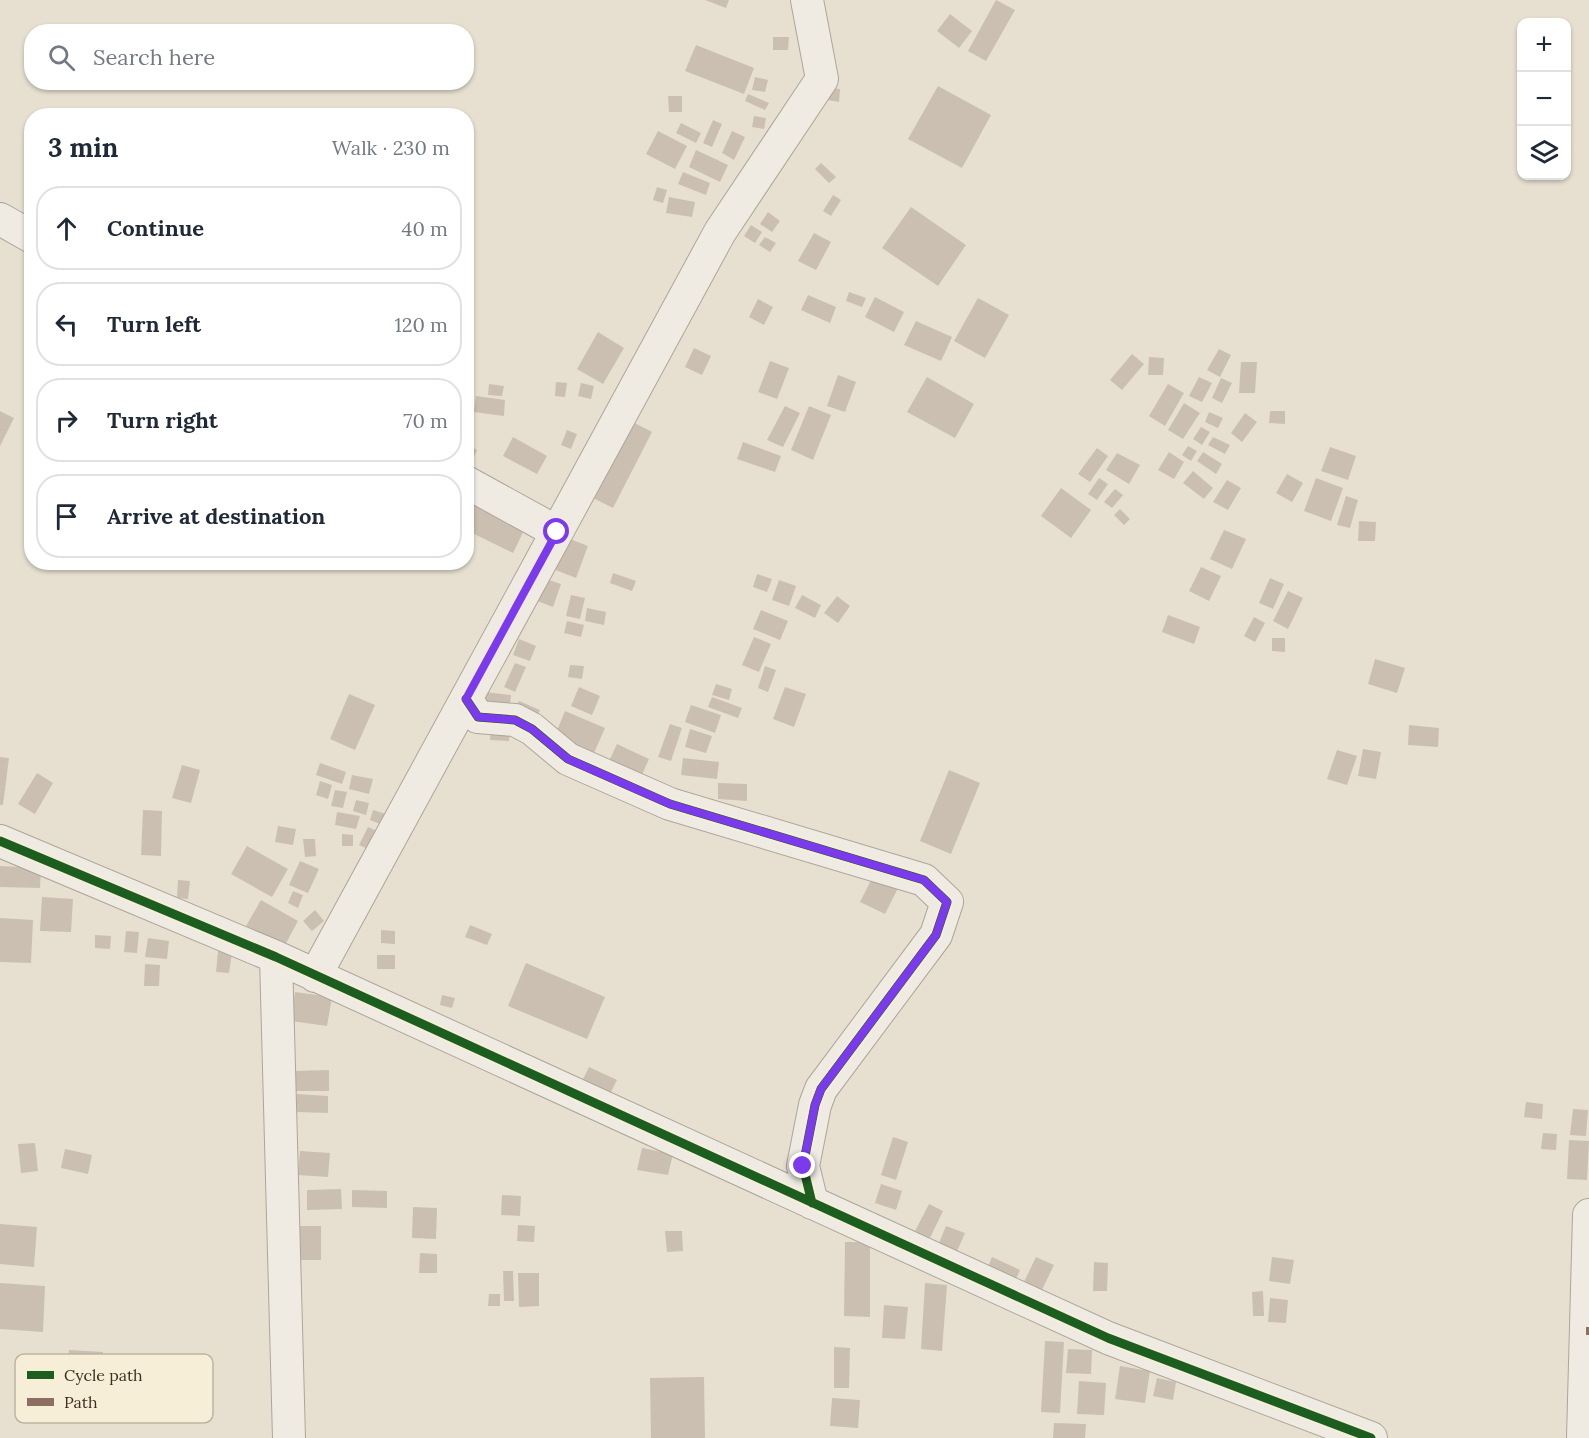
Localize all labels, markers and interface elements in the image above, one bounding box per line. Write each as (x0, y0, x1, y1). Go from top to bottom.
map controls (1517, 18, 1571, 180)
button: + (1517, 18, 1571, 72)
search box (24, 24, 474, 90)
icon: search (45, 41, 78, 74)
text: Search here (93, 43, 215, 71)
button: − (1517, 72, 1571, 126)
button: layers (1517, 126, 1571, 180)
text: 3 min (48, 131, 118, 164)
text: Walk · 230 m (332, 135, 450, 160)
icon: ahead (50, 212, 83, 245)
text: Continue (107, 214, 204, 242)
text: 40 m (402, 216, 448, 241)
icon: left (50, 308, 83, 341)
text: Turn left (107, 310, 201, 338)
text: 120 m (394, 312, 448, 337)
icon: right (50, 404, 83, 437)
text: Turn right (107, 406, 218, 434)
text: 70 m (403, 408, 448, 433)
icon: arrive (50, 500, 83, 533)
text: Arrive at destination (107, 502, 325, 530)
route start (543, 518, 569, 544)
route end (789, 1152, 815, 1178)
legend (15, 1354, 213, 1423)
text: Cycle path (64, 1365, 143, 1385)
text: Path (64, 1392, 98, 1412)

